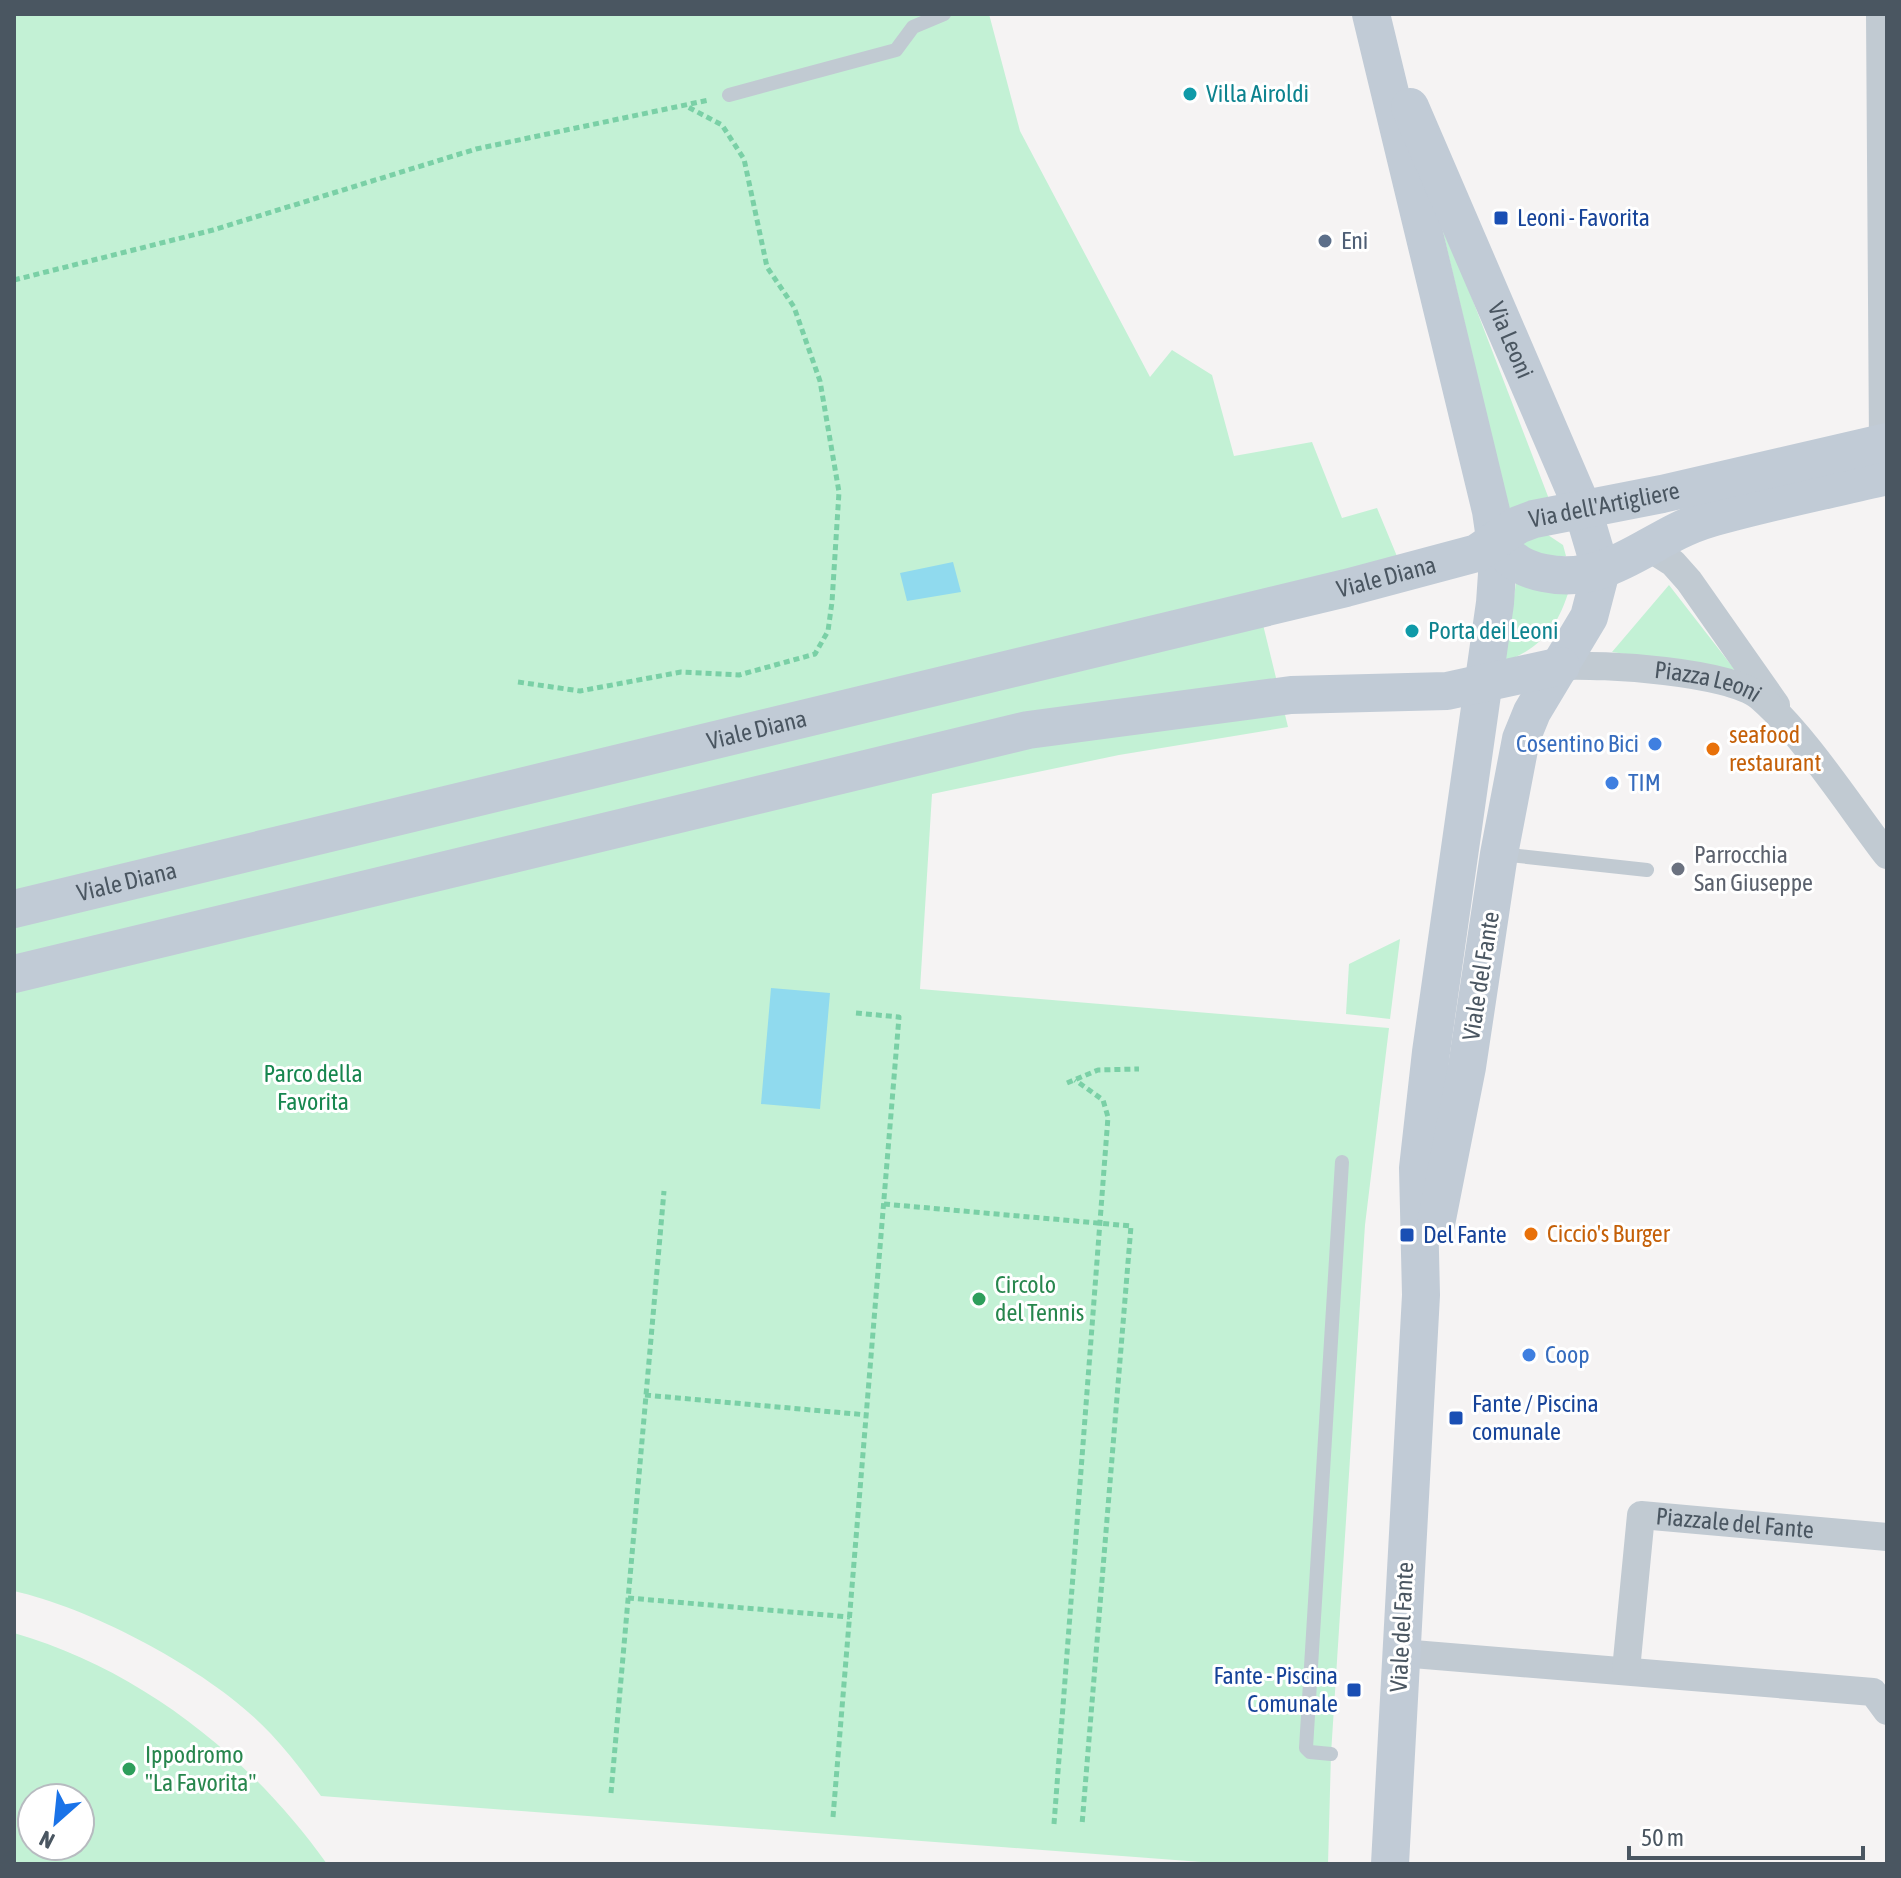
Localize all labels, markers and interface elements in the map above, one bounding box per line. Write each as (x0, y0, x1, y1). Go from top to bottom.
place label: Villa Airoldi (1206, 80, 1309, 107)
marker: Villa Airoldi (1181, 85, 1199, 103)
place label: Leoni - Favorita (1517, 204, 1650, 231)
marker: Leoni - Favorita (1492, 209, 1510, 227)
place label: Eni (1341, 227, 1368, 254)
marker: Eni (1316, 232, 1334, 250)
street label: Via Leoni (1483, 298, 1539, 382)
street label: Via dell'Artigliere (1526, 476, 1682, 533)
street label: Viale Diana (1334, 551, 1439, 603)
place label: Porta dei Leoni (1428, 617, 1559, 644)
marker: Porta dei Leoni (1403, 622, 1421, 640)
street label: Piazza Leoni (1653, 656, 1767, 707)
street label: Viale Diana (704, 704, 809, 755)
place label: seafood restaurant (1729, 721, 1822, 776)
place label: Cosentino Bici (1516, 730, 1639, 757)
marker: Cosentino Bici (1646, 735, 1664, 753)
marker: seafood restaurant (1704, 740, 1722, 758)
place label: TIM (1628, 769, 1661, 796)
marker: TIM (1603, 774, 1621, 792)
place label: Parrocchia San Giuseppe (1694, 841, 1813, 896)
street label: Viale Diana (74, 856, 179, 906)
marker: Parrocchia San Giuseppe (1669, 860, 1687, 878)
street label: Viale del Fante (1457, 909, 1504, 1042)
park label: Parco della Favorita (263, 1060, 363, 1115)
place label: Ciccio's Burger (1547, 1220, 1671, 1247)
place label: Del Fante (1423, 1221, 1507, 1248)
marker: Ciccio's Burger (1522, 1225, 1540, 1243)
marker: Del Fante (1398, 1226, 1416, 1244)
place label: Circolo del Tennis (995, 1271, 1084, 1326)
marker: Circolo del Tennis (970, 1290, 988, 1308)
place label: Coop (1545, 1341, 1590, 1368)
marker: Coop (1520, 1346, 1538, 1364)
place label: Fante / Piscina comunale (1472, 1390, 1599, 1445)
marker: Fante / Piscina comunale (1447, 1409, 1465, 1427)
street label: Piazzale del Fante (1655, 1502, 1815, 1543)
street label: Viale del Fante (1385, 1561, 1418, 1693)
place label: Fante - Piscina Comunale (1213, 1662, 1338, 1717)
marker: Fante - Piscina Comunale (1345, 1681, 1363, 1699)
place label: Ippodromo "La Favorita" (145, 1741, 257, 1796)
marker: Ippodromo "La Favorita" (120, 1760, 138, 1778)
north arrow (16, 1782, 96, 1862)
scale bar (1629, 1810, 1863, 1860)
text: 50 m (1641, 1824, 1684, 1851)
text: N (35, 1825, 59, 1854)

